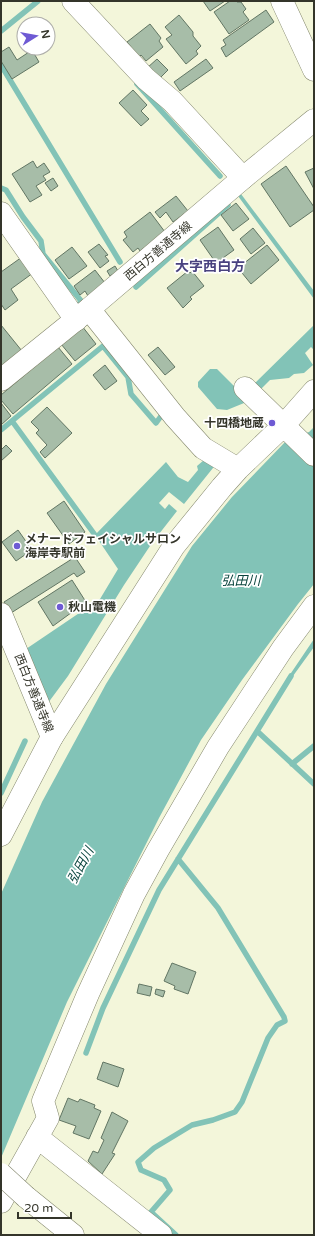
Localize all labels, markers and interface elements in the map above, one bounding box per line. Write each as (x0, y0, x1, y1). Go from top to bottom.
north arrow (16, 16, 56, 56)
text: N (38, 29, 53, 40)
street label: 西白方善通寺線 (121, 219, 195, 283)
district label: 大字西白方 (175, 258, 245, 275)
place label: 十四橋地蔵 (204, 416, 264, 430)
marker: 十四橋地蔵 (267, 418, 277, 428)
place label: メナードフェイシャルサロン 海岸寺駅前 (25, 532, 181, 560)
marker: メナードフェイシャルサロン 海岸寺駅前 (12, 541, 22, 551)
water label: 弘田川 (221, 573, 262, 589)
place label: 秋山電機 (68, 600, 116, 614)
marker: 秋山電機 (55, 602, 65, 612)
street label: 西白方善通寺線 (12, 651, 56, 735)
water label: 弘田川 (64, 843, 98, 886)
scale bar (18, 1194, 71, 1220)
text: 20 m (24, 1201, 53, 1215)

